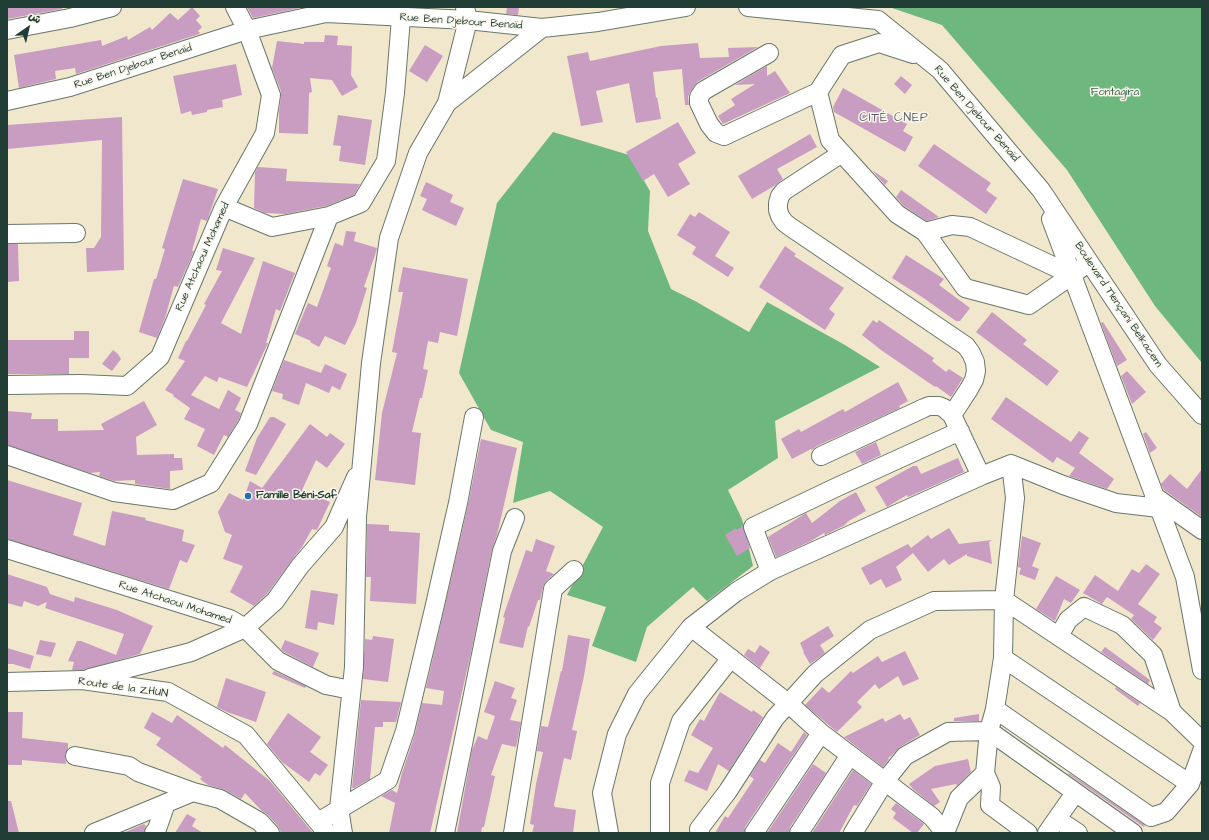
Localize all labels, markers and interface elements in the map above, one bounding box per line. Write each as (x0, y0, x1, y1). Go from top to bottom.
north arrow (8, 8, 48, 48)
text: ش (26, 8, 44, 27)
street label: Rue Ben Djebour Benaïd (399, 11, 523, 33)
street label: Rue Ben Djebour Benaïd (72, 42, 194, 92)
street label: Rue Ben Djebour Benaïd (931, 63, 1021, 165)
park label: Fontagira (1091, 86, 1139, 100)
district label: CITÉ CNEP (859, 111, 929, 125)
street label: Rue Atchaoui Mohamed (173, 201, 233, 313)
street label: Boulevard Tlençani Belkacem (1071, 240, 1165, 370)
place label: Famille Béni-Saf (256, 489, 337, 503)
marker: Famille Béni-Saf (243, 491, 253, 501)
street label: Rue Atchaoui Mohamed (117, 579, 233, 627)
street label: Route de la ZHUN (77, 675, 169, 701)

